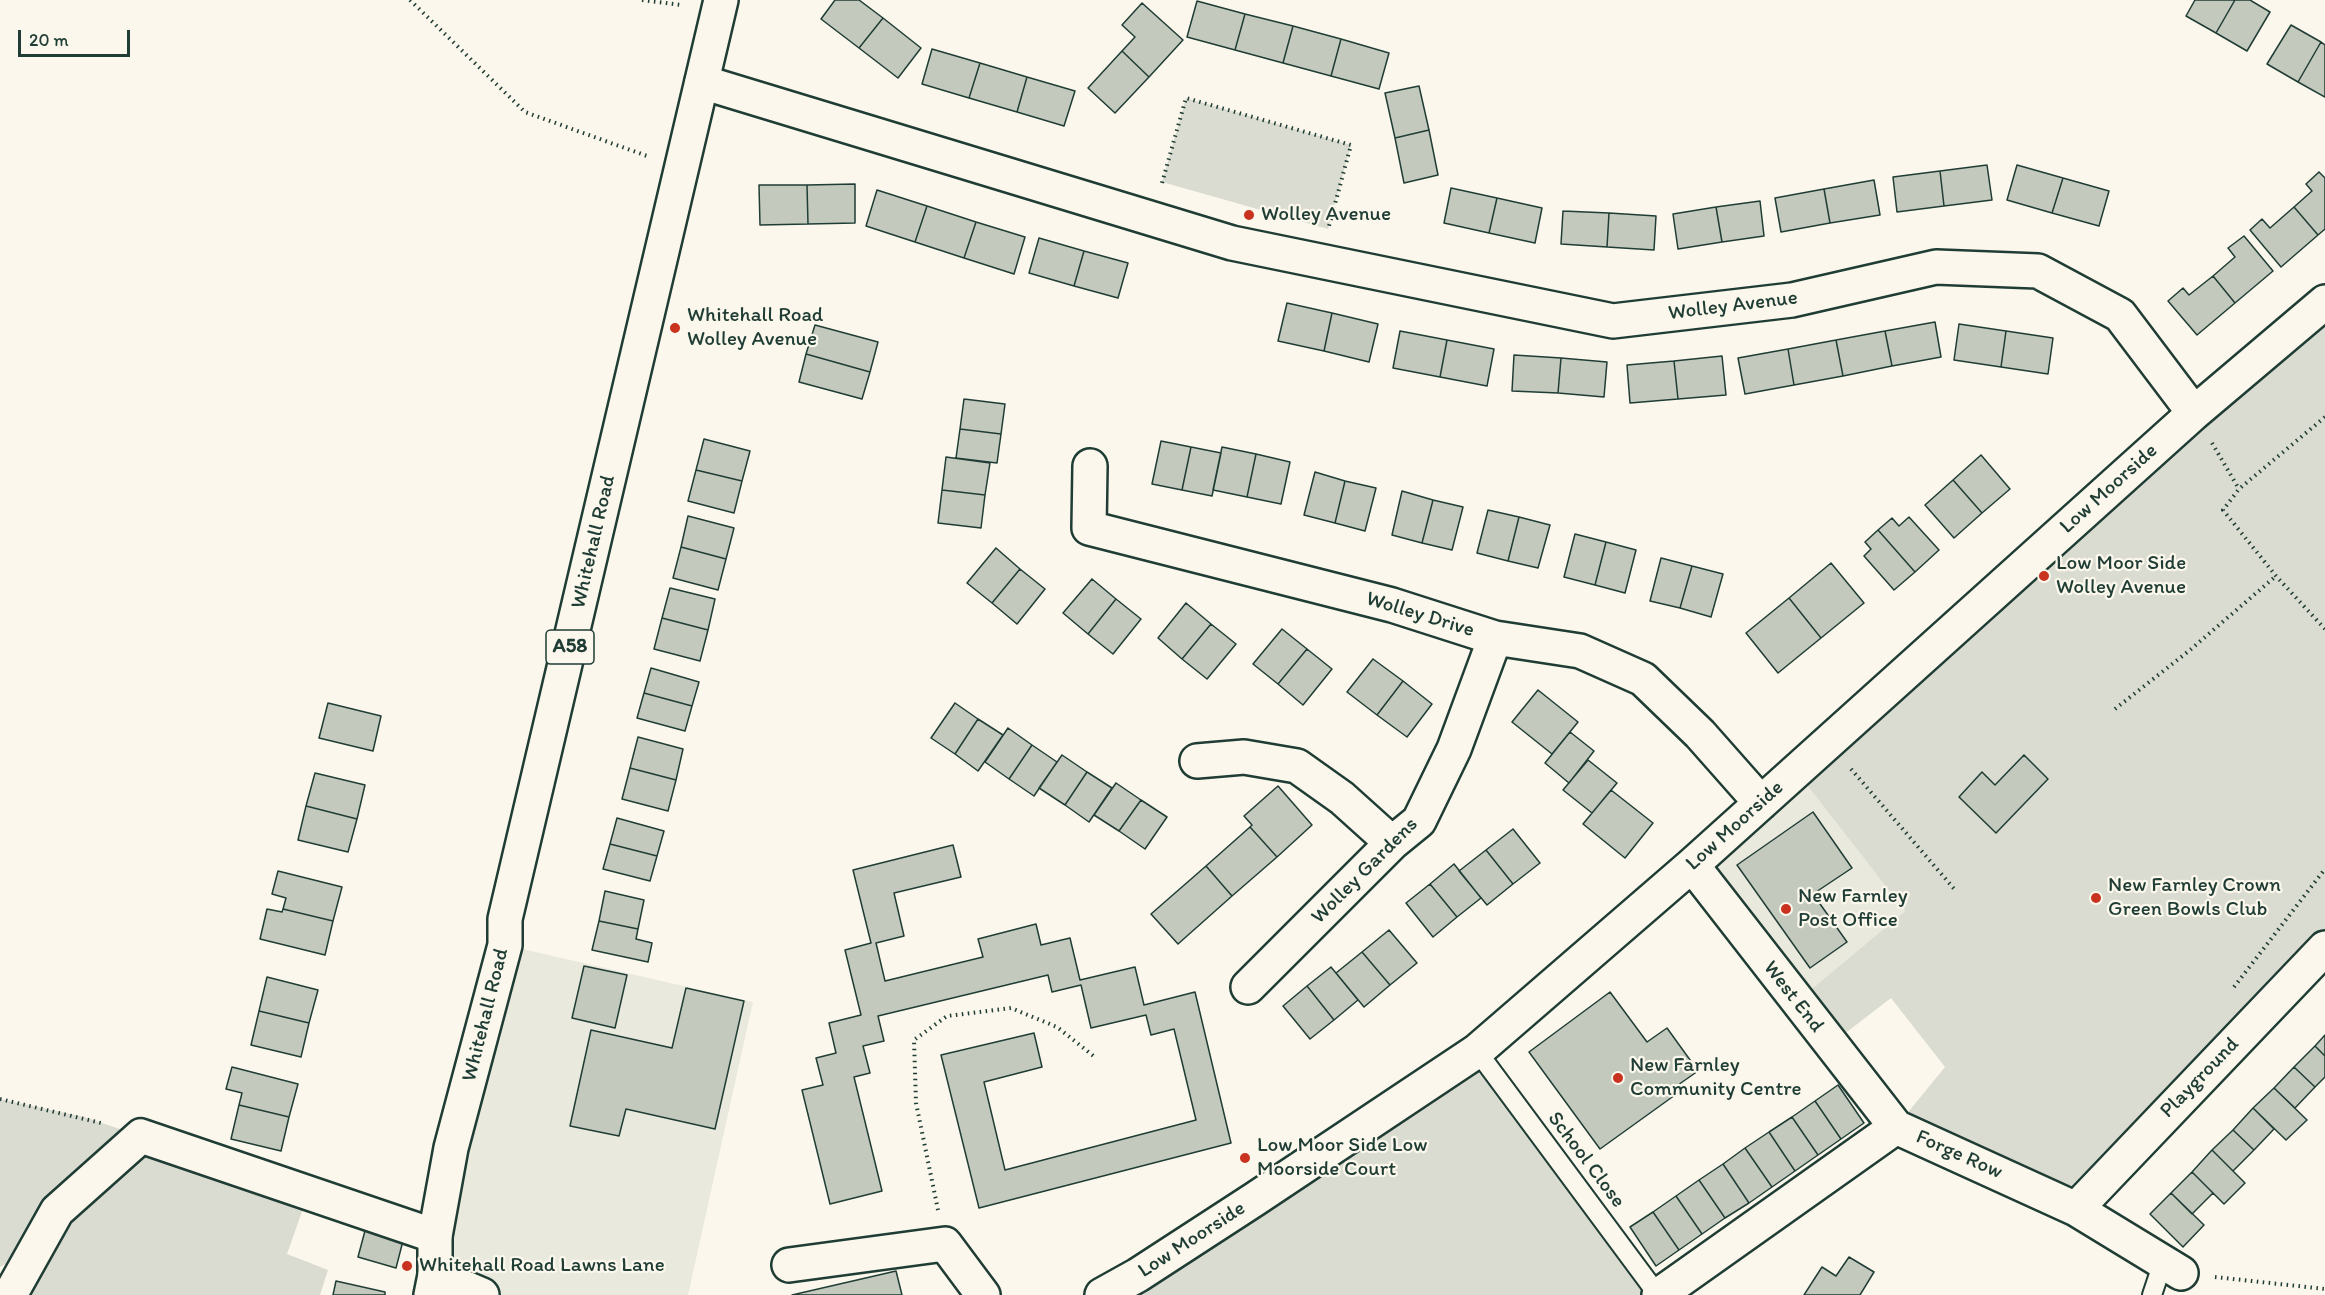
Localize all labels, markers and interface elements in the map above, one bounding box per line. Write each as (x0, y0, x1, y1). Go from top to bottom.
scale bar (21, 18, 134, 56)
text: 20 m (29, 29, 69, 51)
place label: Wolley Avenue (1261, 202, 1391, 228)
marker: Wolley Avenue (1242, 208, 1256, 222)
street label: Wolley Avenue (1667, 286, 1799, 326)
place label: Whitehall Road Wolley Avenue (687, 303, 823, 353)
marker: Whitehall Road Wolley Avenue (668, 321, 682, 335)
street label: Low Moorside (2055, 439, 2163, 539)
street label: Whitehall Road (566, 473, 622, 611)
place label: Low Moor Side Wolley Avenue (2056, 551, 2186, 601)
marker: Low Moor Side Wolley Avenue (2037, 569, 2051, 583)
street label: Wolley Drive (1363, 587, 1477, 643)
road number: A58 (546, 630, 594, 664)
street label: Low Moorside (1681, 776, 1789, 876)
street label: Wolley Gardens (1306, 812, 1424, 930)
place label: New Farnley Crown Green Bowls Club (2108, 873, 2281, 923)
place label: New Farnley Post Office (1798, 884, 1908, 934)
marker: New Farnley Crown Green Bowls Club (2089, 891, 2103, 905)
marker: New Farnley Post Office (1779, 902, 1793, 916)
street label: Whitehall Road (457, 946, 515, 1084)
street label: West End (1757, 956, 1829, 1038)
street label: Playground (2155, 1032, 2245, 1124)
place label: New Farnley Community Centre (1630, 1053, 1802, 1103)
marker: New Farnley Community Centre (1611, 1071, 1625, 1085)
street label: School Close (1542, 1107, 1630, 1213)
street label: Forge Row (1912, 1125, 2006, 1185)
place label: Low Moor Side Low Moorside Court (1257, 1133, 1427, 1183)
marker: Low Moor Side Low Moorside Court (1238, 1151, 1252, 1165)
street label: Low Moorside (1134, 1196, 1250, 1284)
place label: Whitehall Road Lawns Lane (419, 1253, 665, 1279)
marker: Whitehall Road Lawns Lane (400, 1259, 414, 1273)

